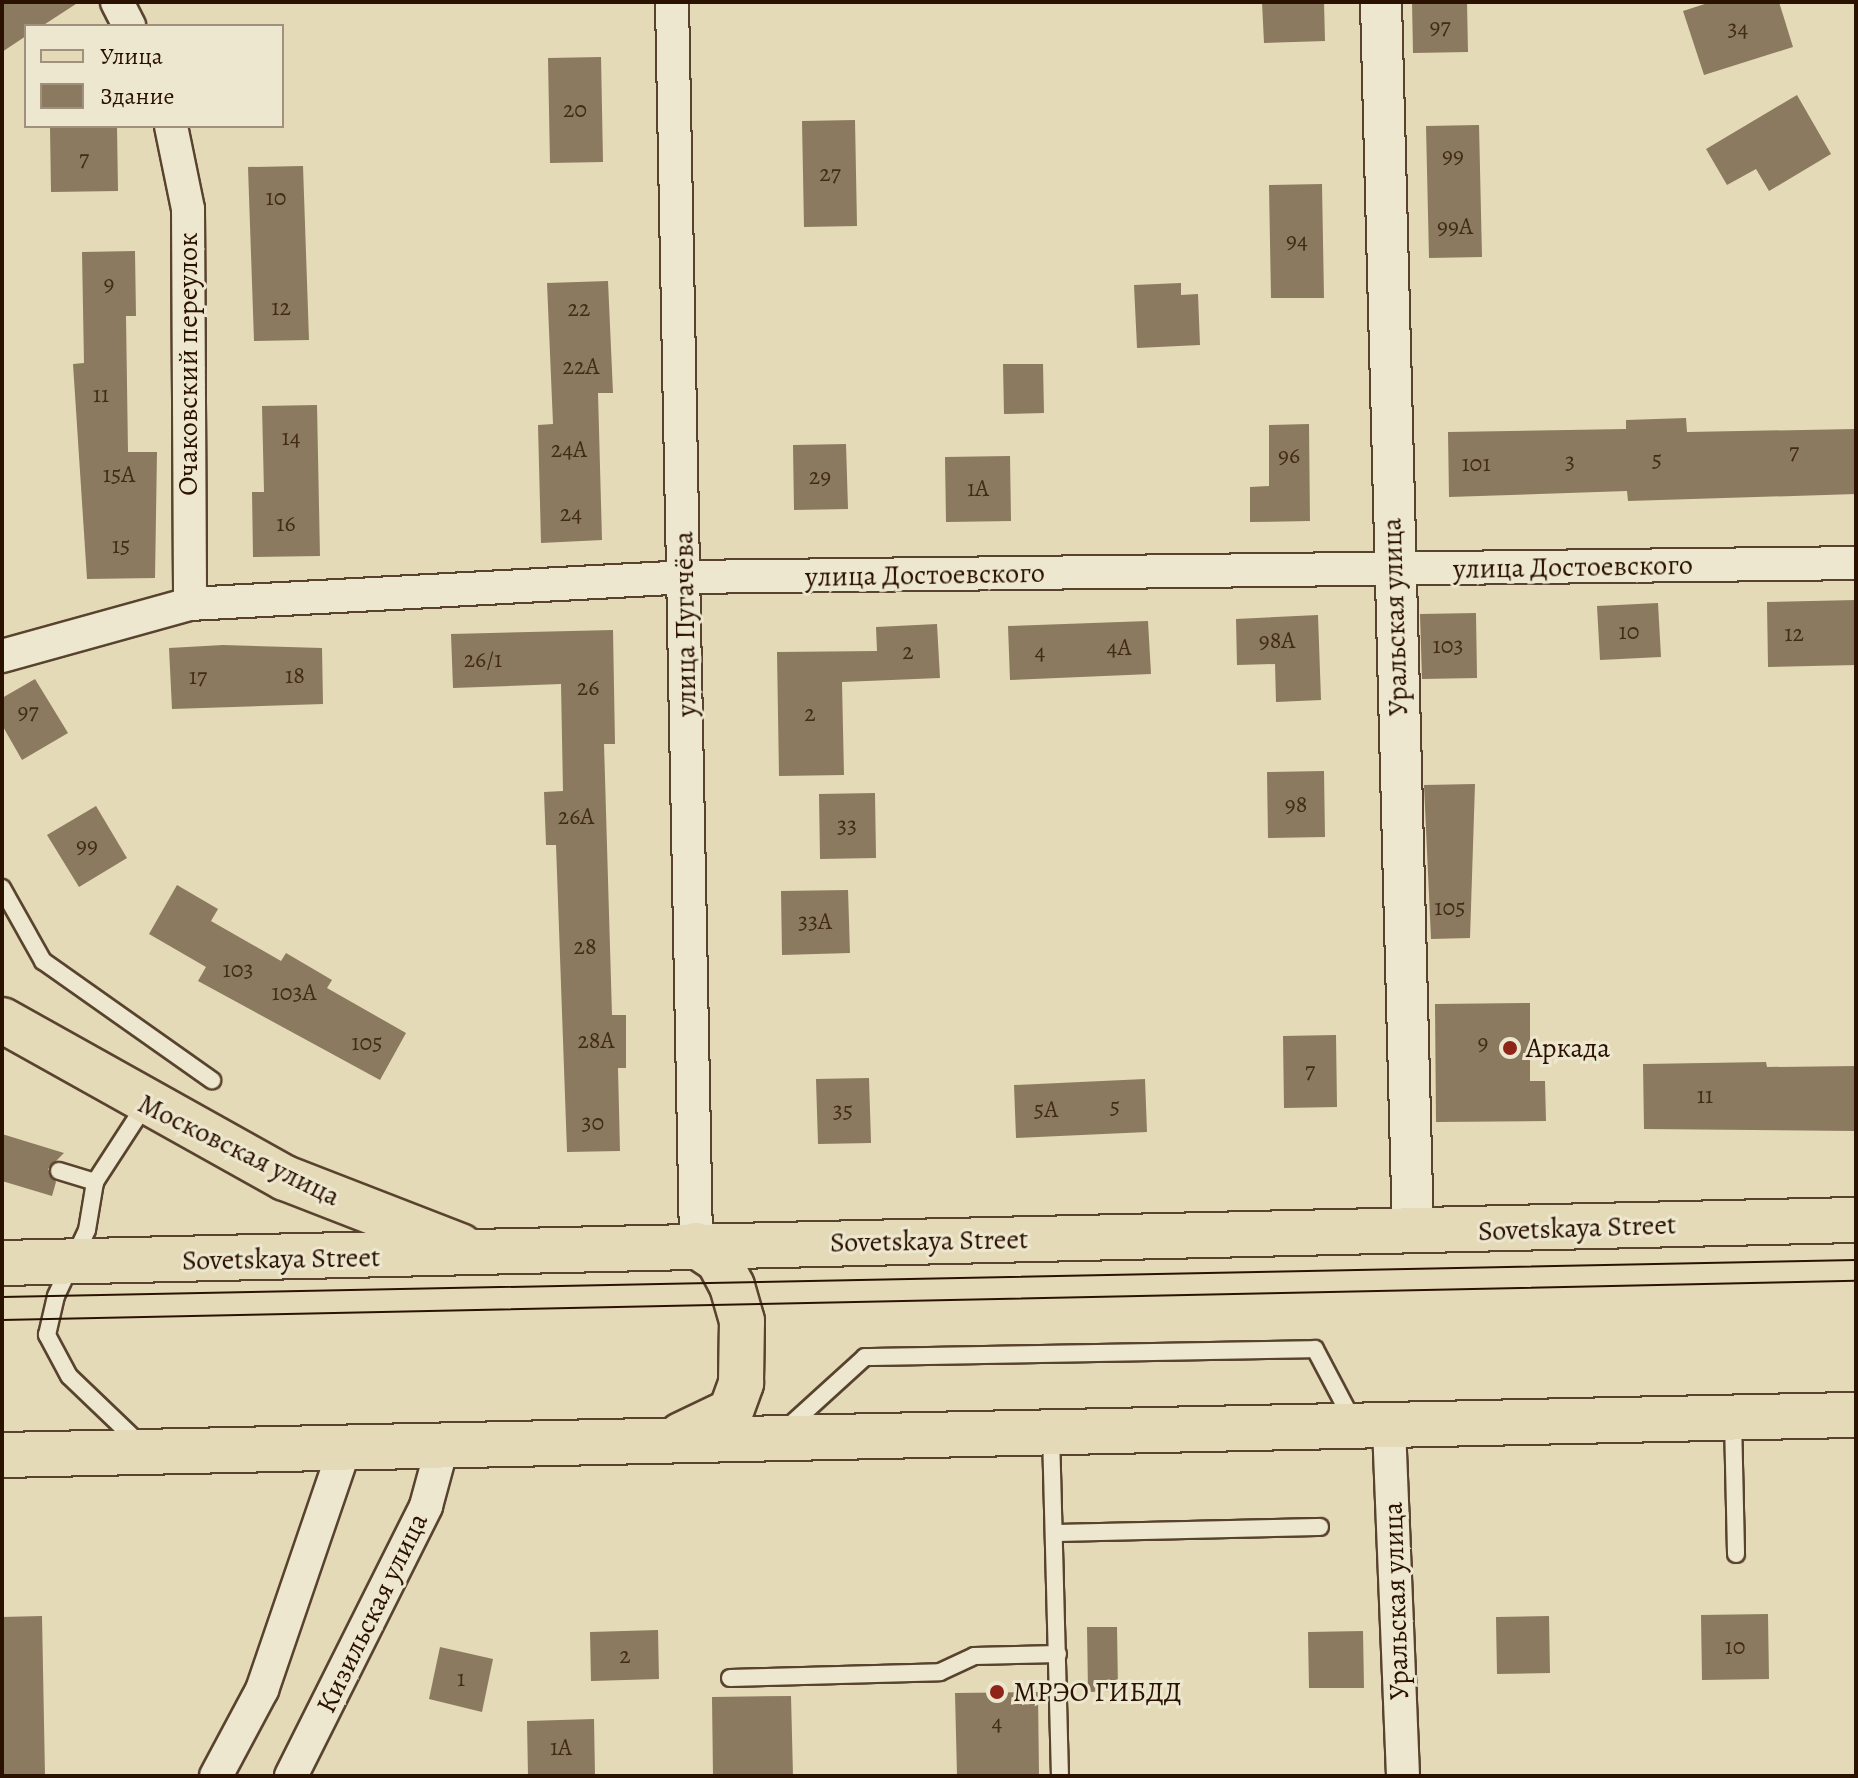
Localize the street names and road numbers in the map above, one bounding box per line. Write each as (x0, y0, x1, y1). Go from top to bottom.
street label: Очаковский переулок (171, 232, 205, 496)
street label: Уральская улица (1375, 517, 1415, 717)
street label: улица Пугачёва (667, 531, 703, 717)
street label: улица Достоевского (1453, 548, 1693, 586)
street label: улица Достоевского (805, 556, 1045, 594)
street label: Московская улица (133, 1087, 345, 1213)
street label: Sovetskaya Street (1477, 1208, 1677, 1248)
street label: Sovetskaya Street (830, 1222, 1028, 1260)
street label: Sovetskaya Street (182, 1240, 380, 1278)
street label: Уральская улица (1376, 1501, 1416, 1701)
street label: Кизильская улица (309, 1507, 435, 1719)

